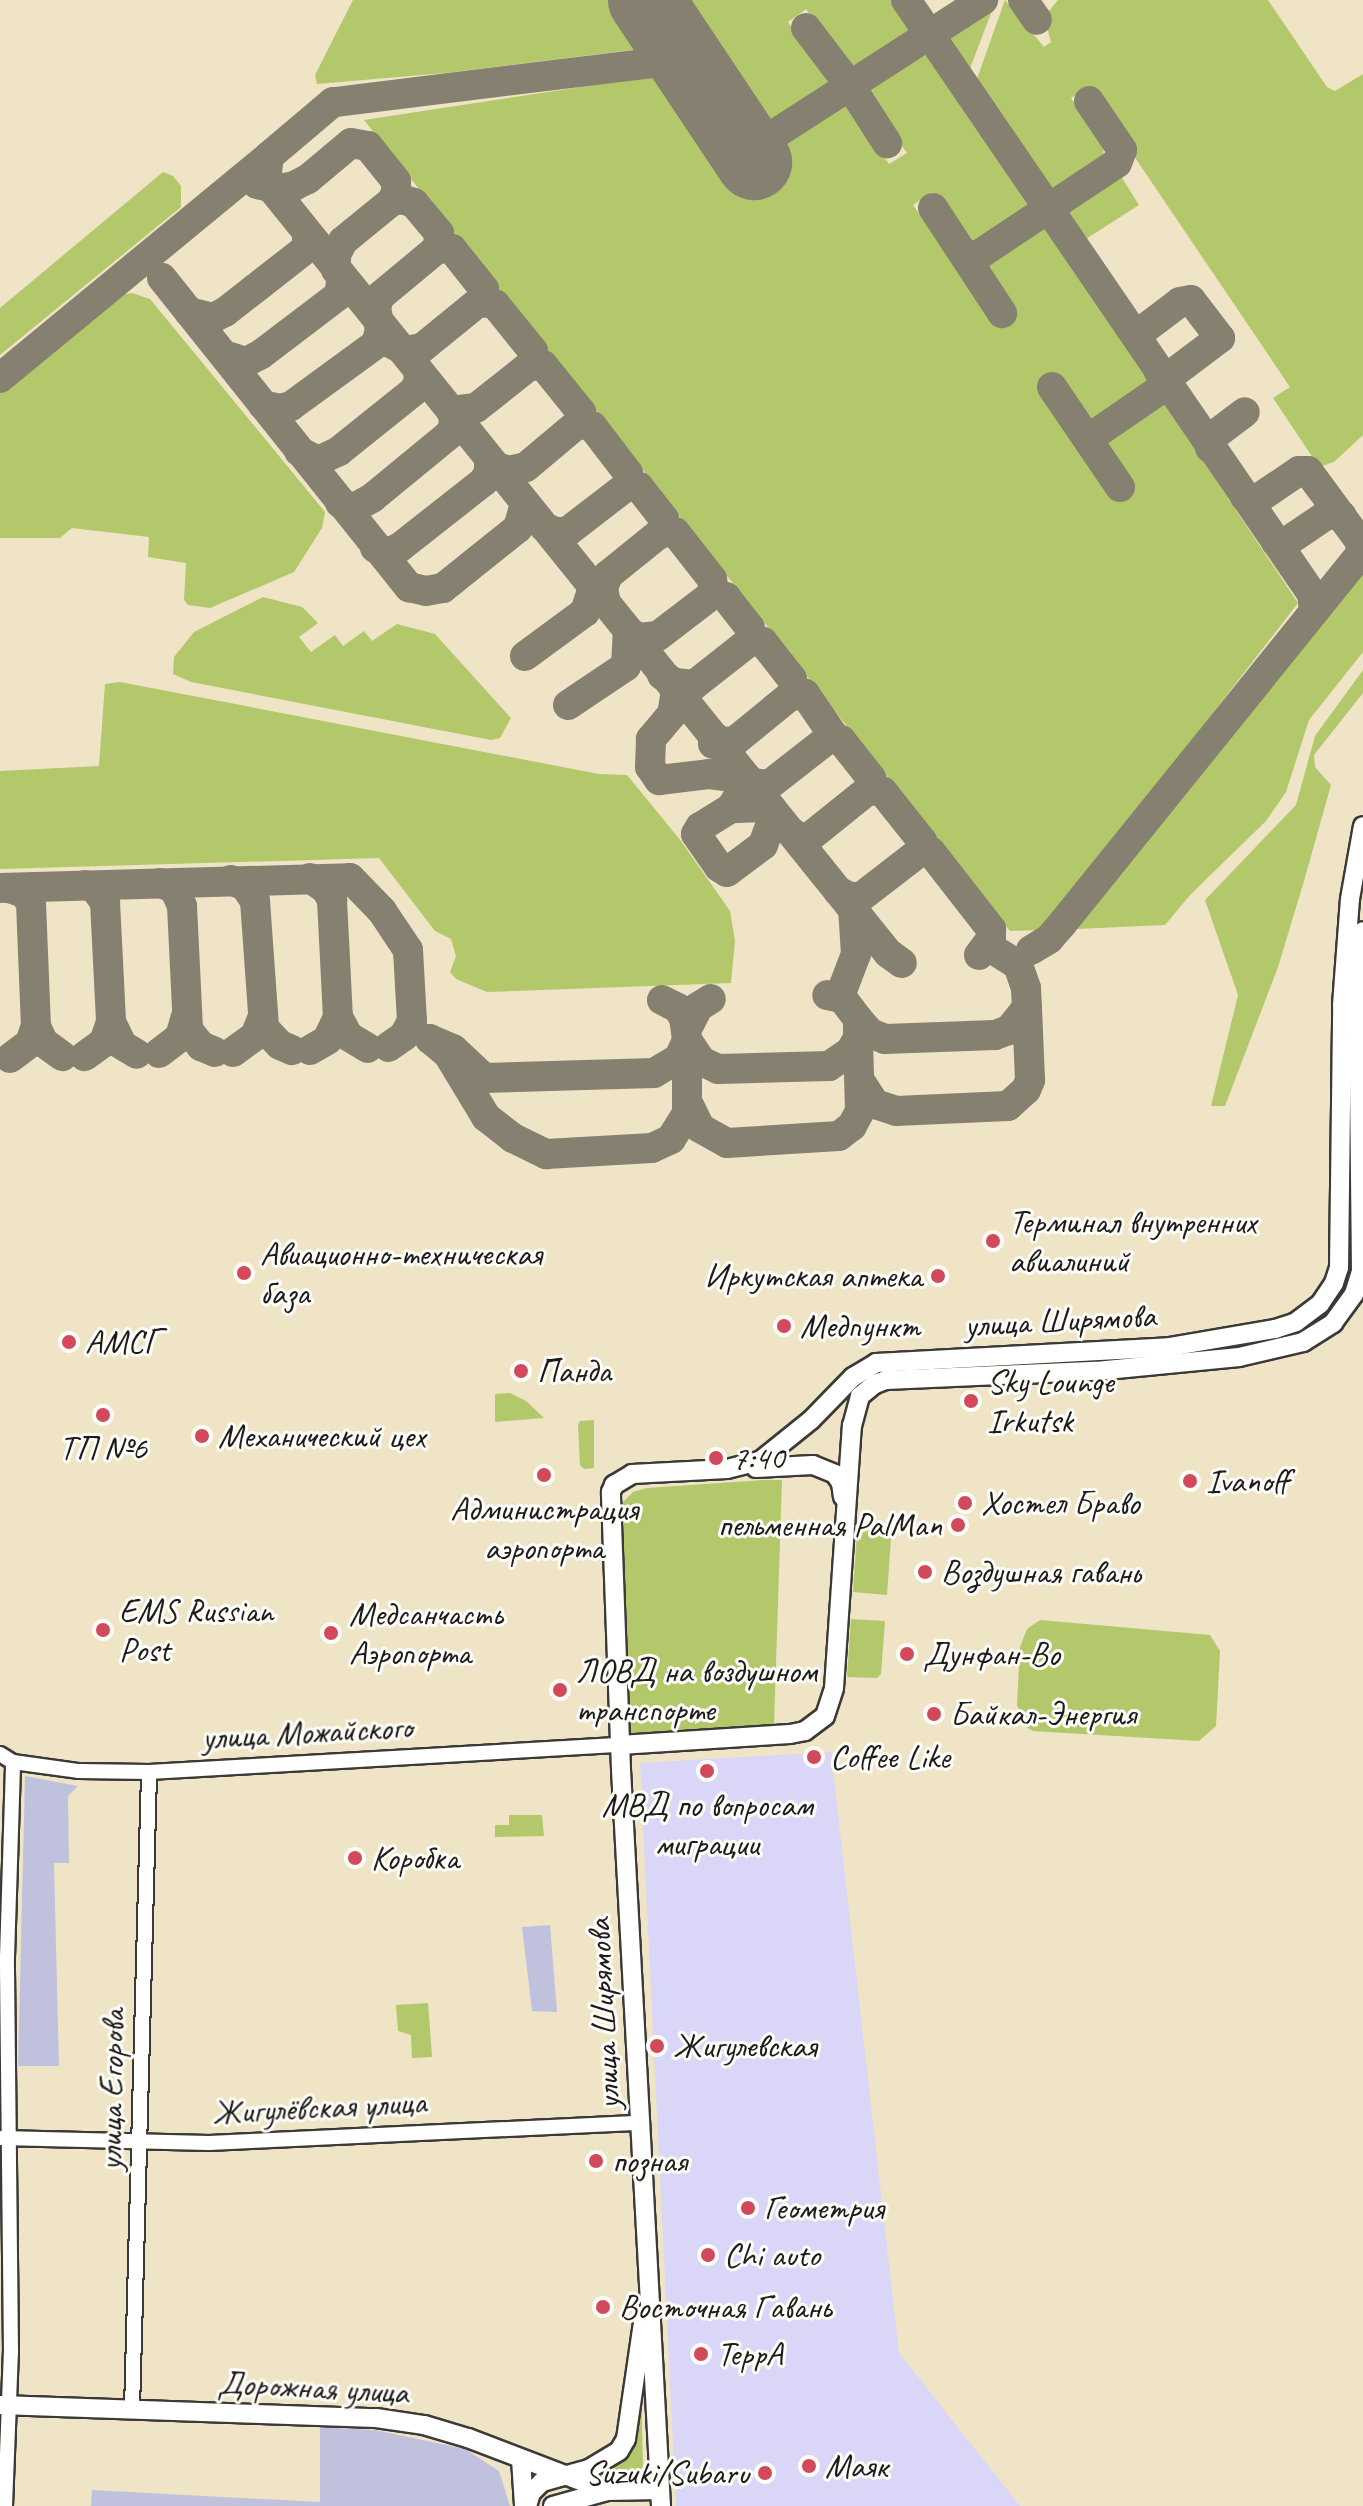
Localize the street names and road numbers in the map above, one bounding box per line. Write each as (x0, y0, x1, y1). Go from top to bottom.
street label: улица Ширямова (962, 1295, 1158, 1345)
street label: улица Можайского (199, 1706, 415, 1758)
street label: улица Ширямова (578, 1916, 628, 2112)
street label: улица Егорова (89, 2009, 133, 2171)
street label: Жигулёвская улица (210, 2081, 428, 2133)
street label: Дорожная улица (216, 2362, 410, 2412)

